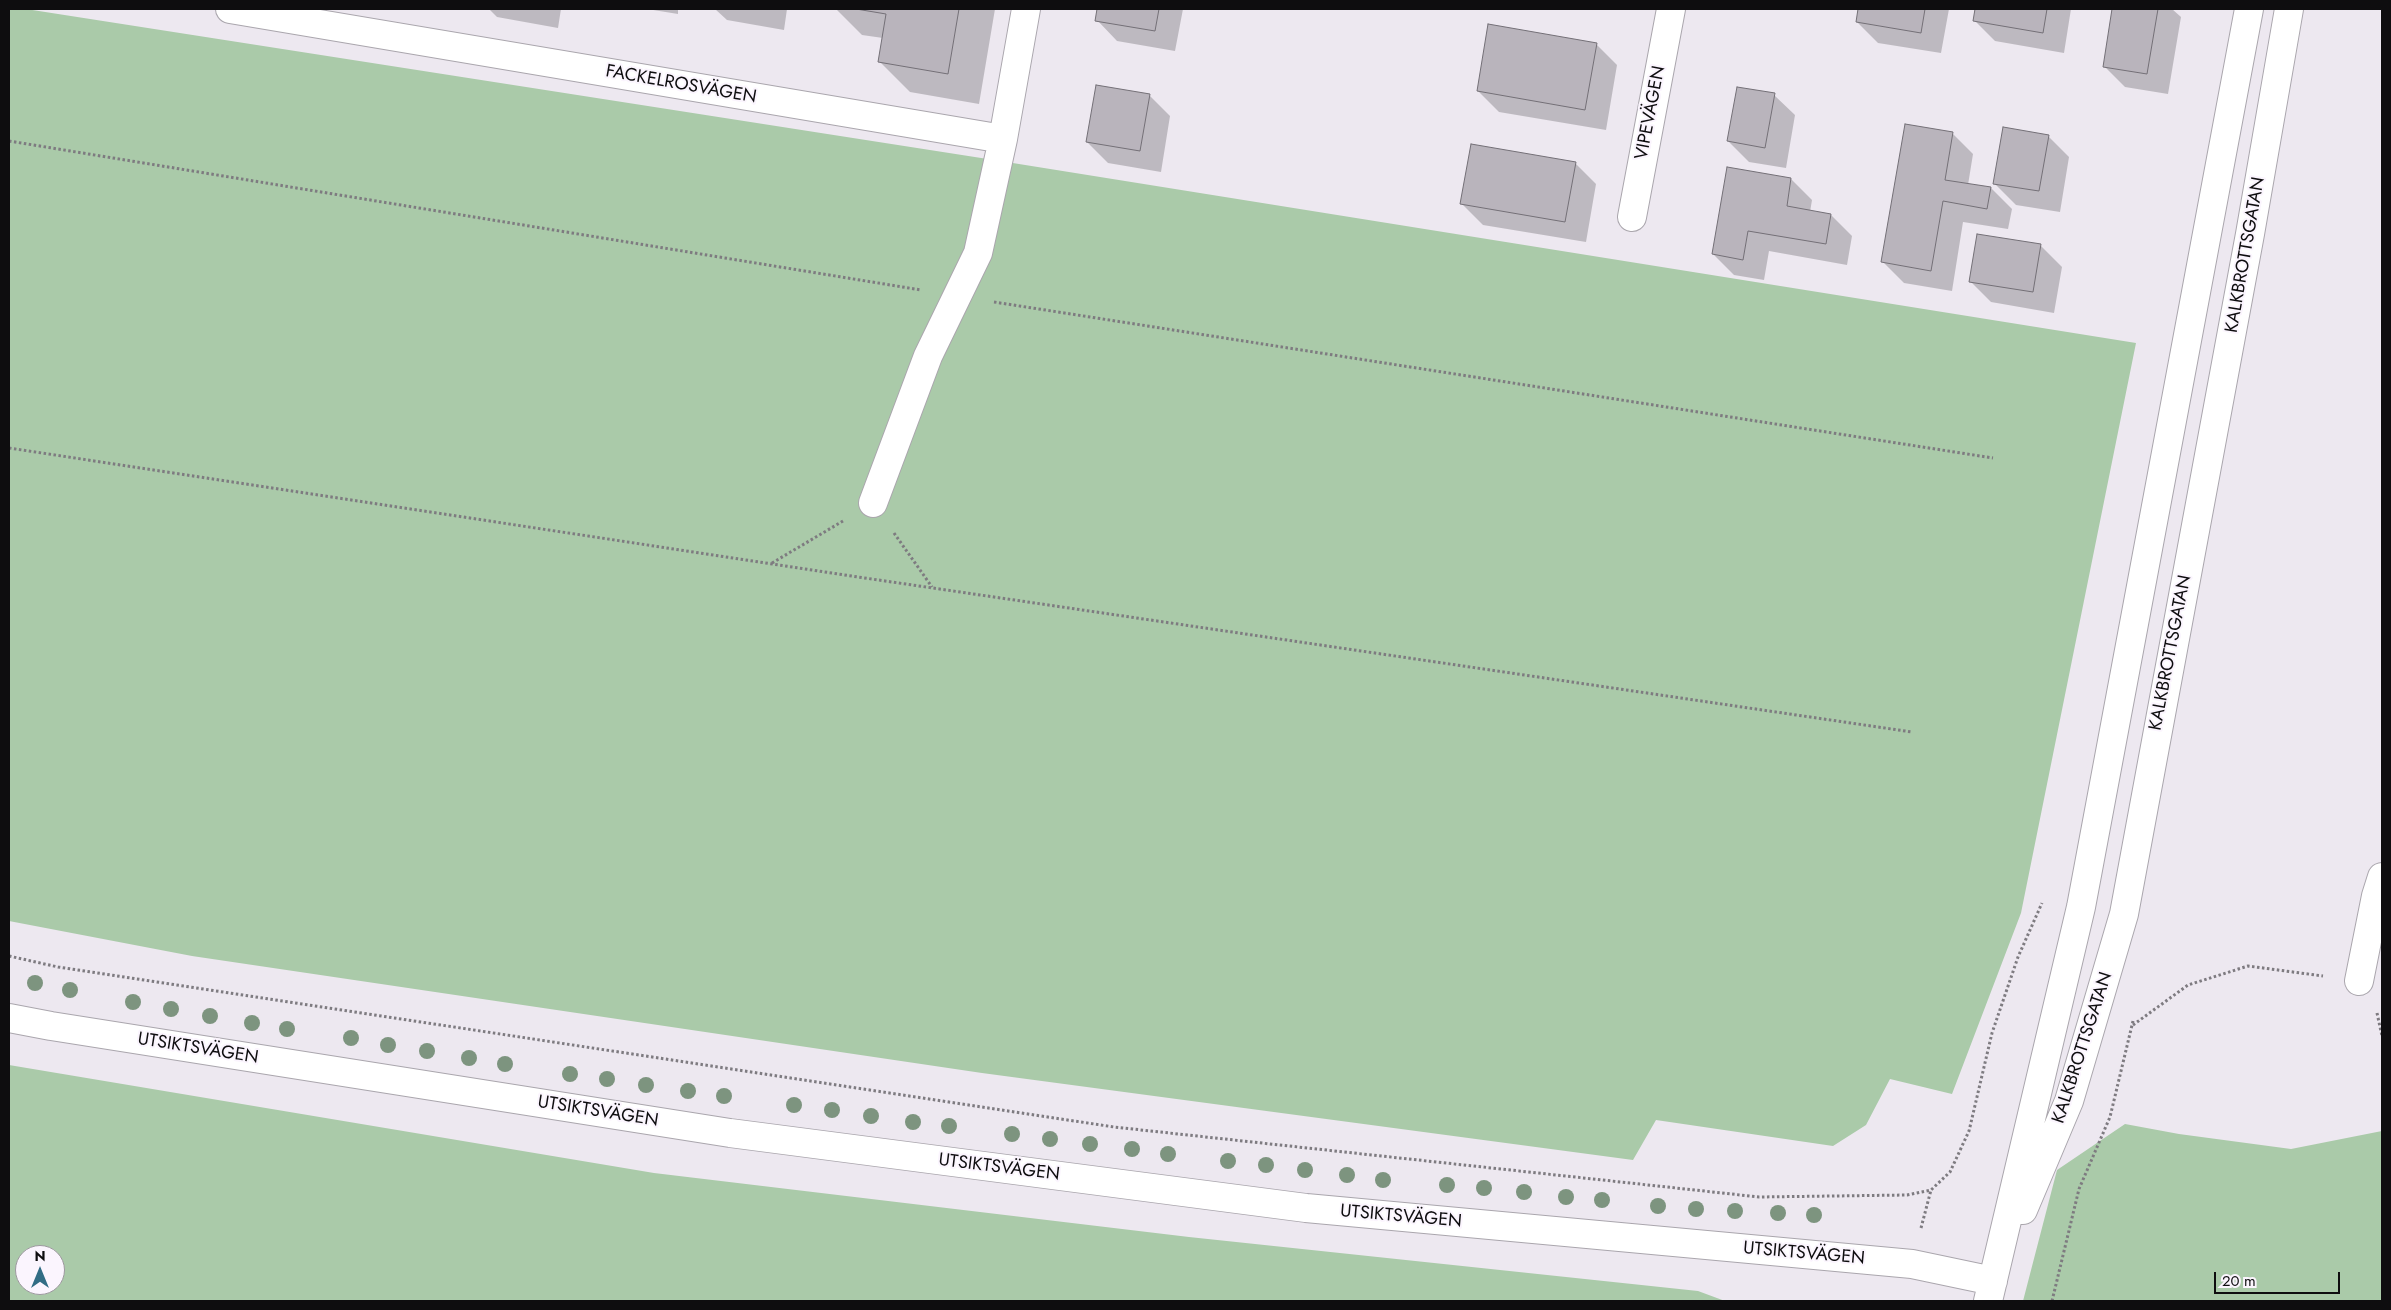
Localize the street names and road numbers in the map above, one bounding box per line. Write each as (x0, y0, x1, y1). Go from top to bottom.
street label: FACKELROSVÄGEN (604, 61, 758, 109)
street label: VIPEVÄGEN (1631, 64, 1671, 162)
street label: KALKBROTTSGATAN (2222, 175, 2270, 335)
street label: KALKBROTTSGATAN (2145, 574, 2197, 732)
street label: KALKBROTTSGATAN (2048, 970, 2118, 1126)
street label: UTSIKTSVÄGEN (136, 1029, 260, 1069)
street label: UTSIKTSVÄGEN (536, 1092, 660, 1132)
street label: UTSIKTSVÄGEN (937, 1150, 1061, 1186)
street label: UTSIKTSVÄGEN (1339, 1201, 1463, 1233)
street label: UTSIKTSVÄGEN (1742, 1238, 1866, 1270)

